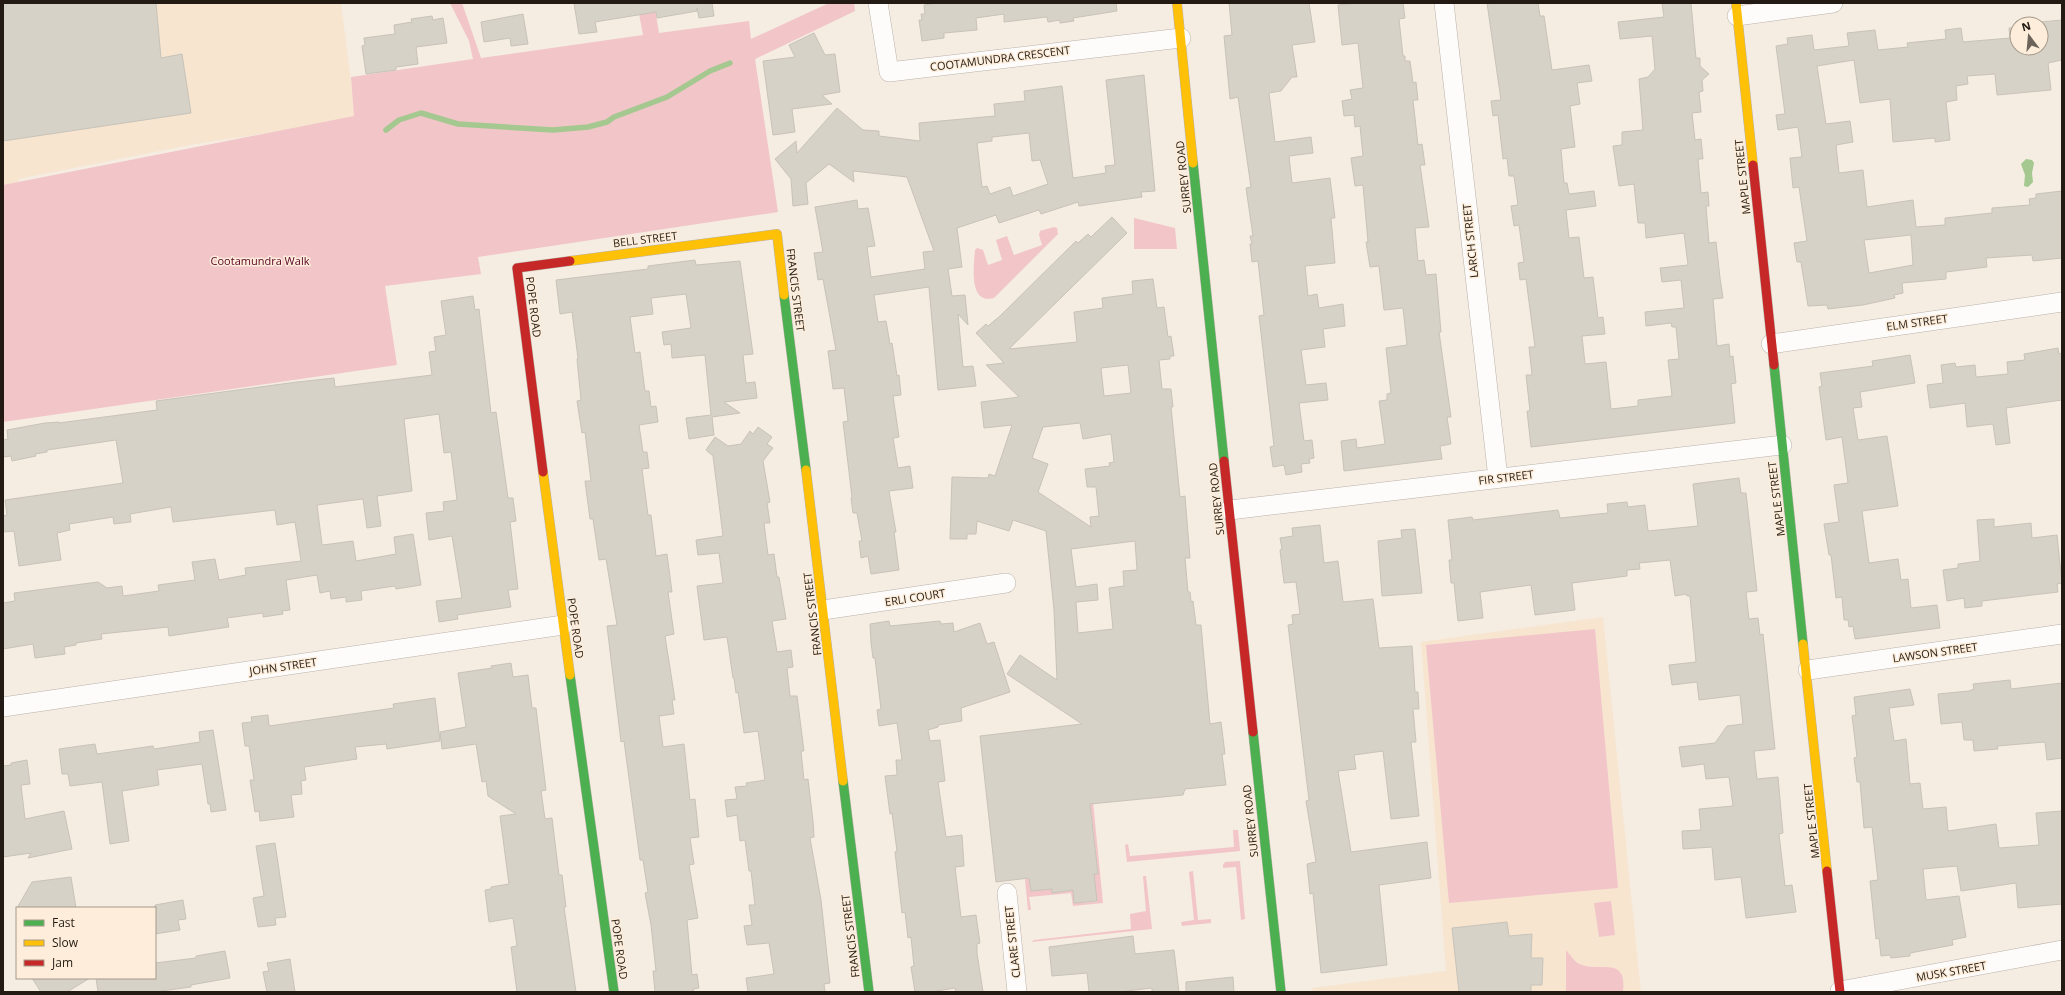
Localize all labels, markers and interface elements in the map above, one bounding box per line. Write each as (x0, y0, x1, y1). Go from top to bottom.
north arrow (2009, 16, 2049, 56)
text: N (2020, 17, 2032, 34)
street label: COOTAMUNDRA CRESCENT (929, 42, 1071, 74)
street label: MAPLE STREET (1731, 139, 1753, 215)
street label: SURREY ROAD (1172, 140, 1194, 214)
street label: LARCH STREET (1459, 203, 1481, 279)
street label: BELL STREET (612, 228, 678, 250)
street label: FRANCIS STREET (783, 248, 809, 332)
park label: Cootamundra Walk (211, 253, 310, 268)
street label: POPE ROAD (523, 276, 545, 338)
street label: ELM STREET (1885, 310, 1949, 334)
street label: MAPLE STREET (1764, 461, 1788, 537)
street label: SURREY ROAD (1205, 462, 1227, 536)
street label: FIR STREET (1478, 466, 1534, 488)
street label: FRANCIS STREET (799, 572, 825, 656)
street label: ERLI COURT (884, 585, 946, 609)
street label: POPE ROAD (564, 597, 588, 659)
street label: LAWSON STREET (1891, 639, 1979, 665)
street label: JOHN STREET (247, 654, 318, 678)
street label: MAPLE STREET (1800, 783, 1822, 859)
street label: SURREY ROAD (1239, 784, 1261, 858)
street label: FRANCIS STREET (837, 894, 863, 978)
street label: CLARE STREET (1001, 905, 1023, 979)
legend (16, 907, 156, 979)
text: Fast (52, 914, 75, 931)
street label: POPE ROAD (608, 918, 632, 980)
text: Slow (52, 934, 79, 951)
text: Jam (51, 954, 73, 971)
street label: MUSK STREET (1915, 957, 1987, 985)

